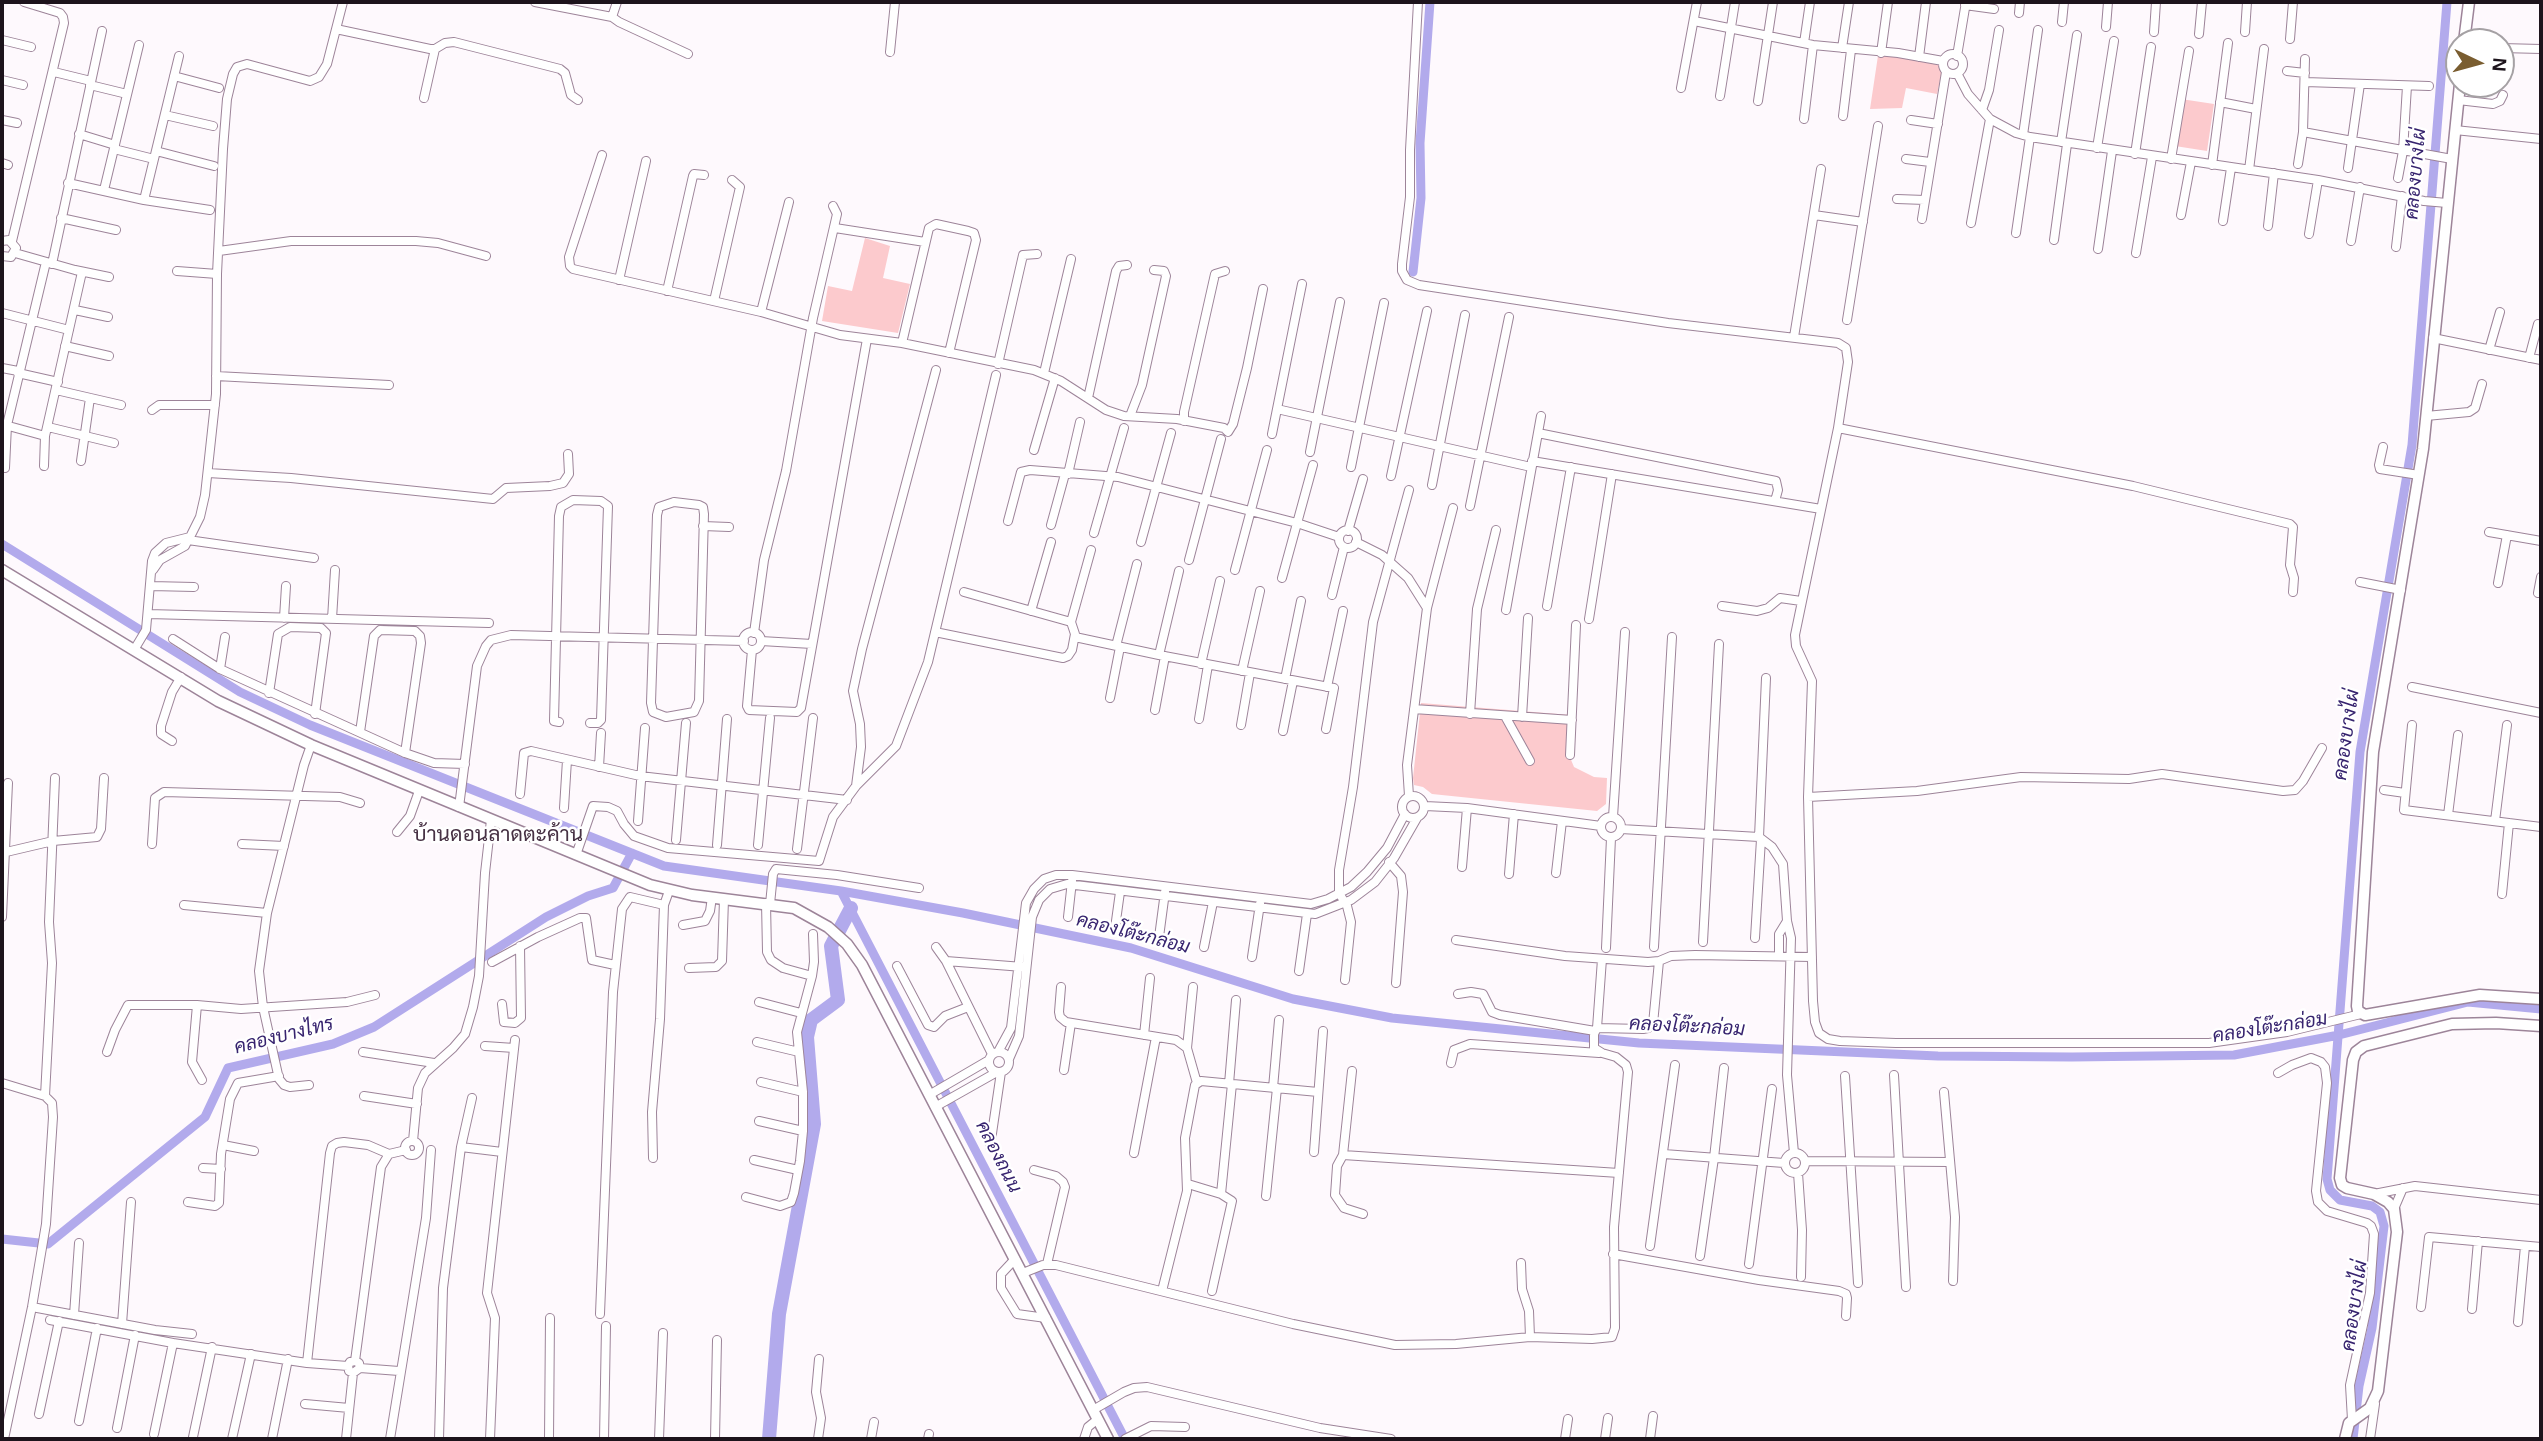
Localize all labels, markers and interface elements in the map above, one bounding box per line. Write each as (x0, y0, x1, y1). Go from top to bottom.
north arrow (2445, 28, 2515, 98)
text: N (2488, 57, 2510, 72)
water label: คลองบางไผ่ (2401, 127, 2431, 221)
water label: คลองบางไผ่ (2329, 688, 2365, 782)
district label: บ้านดอนลาดตะค้าน (413, 822, 583, 848)
water label: คลองโต๊ะกล่อม (1074, 909, 1192, 959)
water label: คลองโต๊ะกล่อม (2211, 1008, 2329, 1048)
water label: คลองบางไทร (232, 1013, 336, 1059)
water label: คลองโต๊ะกล่อม (1629, 1013, 1745, 1041)
water label: คลองถนน (970, 1117, 1026, 1197)
water label: คลองบางไผ่ (2337, 1259, 2373, 1353)

